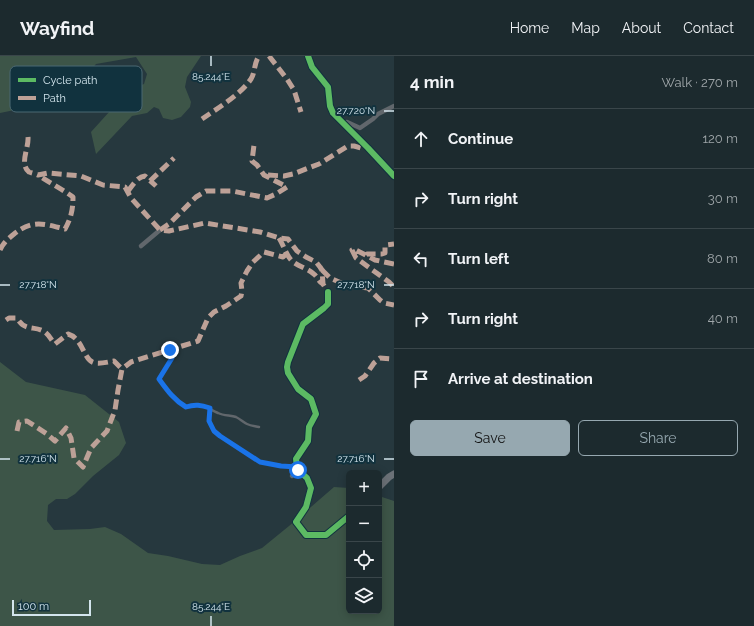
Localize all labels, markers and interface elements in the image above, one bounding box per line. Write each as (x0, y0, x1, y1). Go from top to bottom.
text: Wayfind (20, 17, 94, 39)
text: Home (510, 20, 549, 36)
text: Map (571, 20, 600, 36)
text: About (622, 20, 661, 36)
text: Contact (683, 20, 734, 36)
legend (10, 66, 142, 112)
text: 85.244°E (192, 71, 230, 82)
text: 4 min (410, 72, 454, 92)
text: Cycle path (43, 74, 97, 87)
text: Walk · 270 m (662, 75, 738, 90)
text: Path (43, 92, 66, 105)
text: 27.720°N (337, 105, 375, 116)
icon: ahead (410, 128, 432, 150)
text: Continue (448, 130, 513, 148)
text: 120 m (702, 131, 738, 146)
icon: right (410, 188, 432, 210)
text: Turn right (448, 190, 518, 208)
text: 30 m (708, 191, 738, 206)
icon: left (410, 248, 432, 270)
text: Turn left (448, 250, 509, 268)
text: 80 m (707, 251, 738, 266)
text: 27.718°N (19, 279, 57, 290)
text: 27.718°N (337, 279, 375, 290)
icon: right (410, 308, 432, 330)
text: Turn right (448, 310, 518, 328)
text: 40 m (708, 311, 738, 326)
route end (161, 341, 179, 359)
icon: arrive (410, 368, 432, 390)
text: Arrive at destination (448, 370, 593, 388)
button: Save (410, 420, 570, 456)
button: Share (578, 420, 738, 456)
text: 27.716°N (19, 453, 57, 464)
text: 27.716°N (337, 453, 375, 464)
route start (289, 461, 307, 479)
map controls (346, 470, 382, 614)
button: + (346, 470, 382, 506)
button: − (346, 506, 382, 542)
button: locate (346, 542, 382, 578)
button: layers (346, 578, 382, 614)
scale bar (12, 598, 91, 617)
text: 100 m (18, 600, 49, 613)
text: 85.244°E (192, 601, 230, 612)

